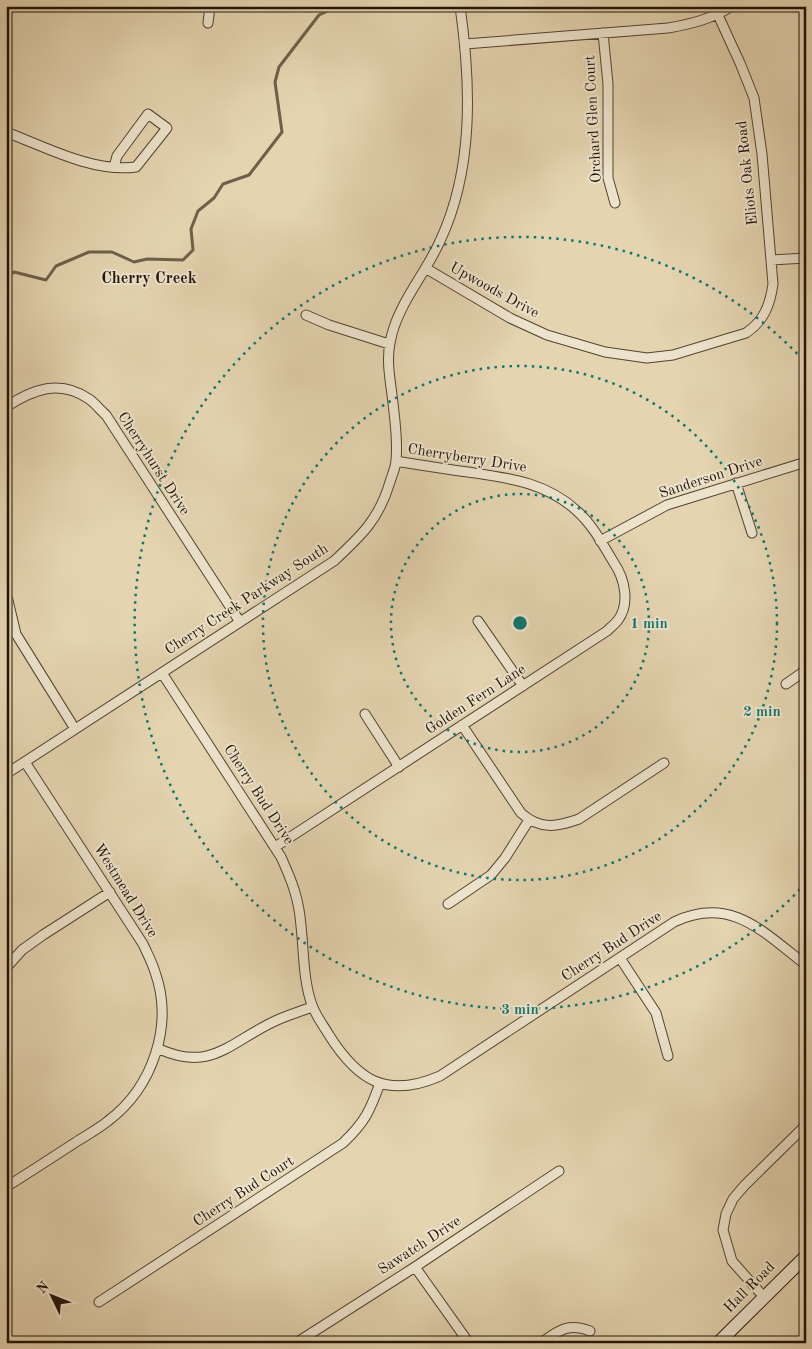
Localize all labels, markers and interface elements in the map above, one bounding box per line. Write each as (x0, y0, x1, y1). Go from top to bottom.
street label: Orchard Glen Court (583, 55, 605, 183)
street label: Eliots Oak Road (735, 120, 761, 226)
street label: Upwoods Drive (447, 260, 541, 322)
district label: Cherry Creek (101, 271, 197, 287)
street label: Cherryhurst Drive (114, 410, 192, 518)
street label: Cherryberry Drive (406, 442, 528, 476)
street label: Sanderson Drive (657, 454, 765, 502)
street label: Cherry Creek Parkway South (163, 542, 331, 658)
centre of rings (511, 614, 529, 632)
text: 1 min (630, 617, 668, 632)
street label: Golden Fern Lane (423, 662, 529, 738)
text: 2 min (743, 705, 781, 720)
street label: Cherry Bud Drive (220, 742, 296, 848)
street label: Westmead Drive (90, 841, 160, 941)
street label: Cherry Bud Drive (559, 909, 665, 985)
text: 3 min (501, 1003, 539, 1018)
street label: Cherry Bud Court (191, 1154, 297, 1230)
street label: Sawatch Drive (376, 1214, 464, 1278)
street label: Hall Road (722, 1260, 778, 1316)
north arrow (28, 1272, 78, 1322)
text: N (34, 1279, 52, 1297)

